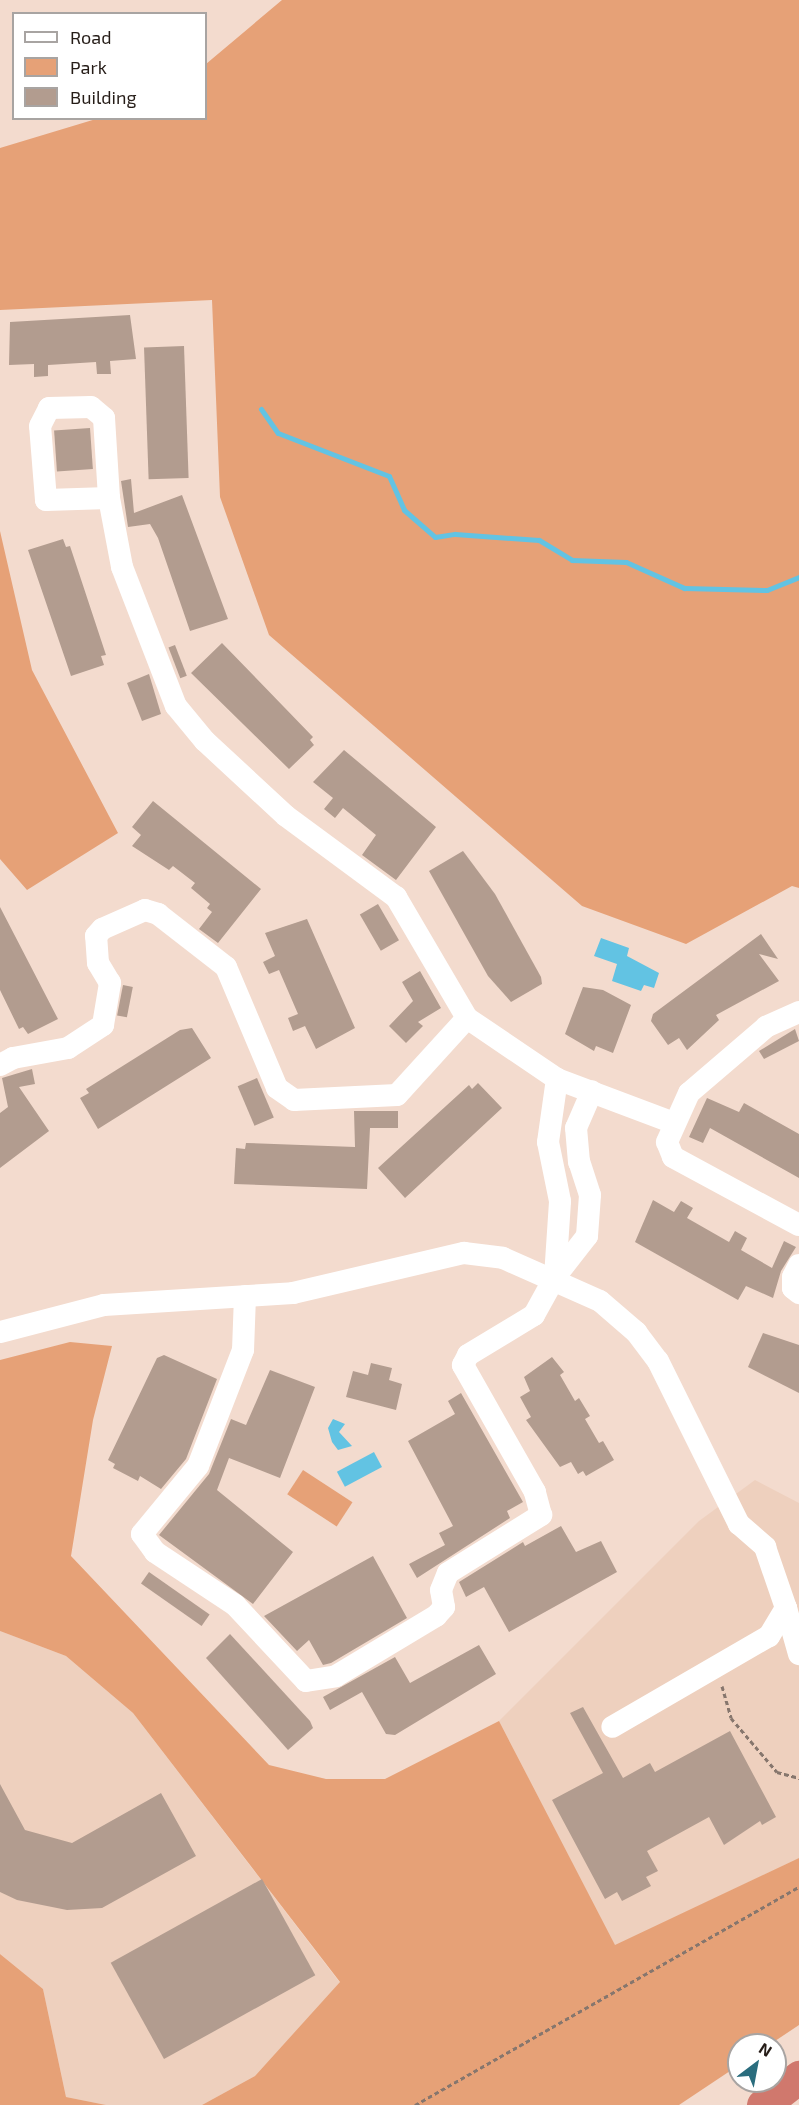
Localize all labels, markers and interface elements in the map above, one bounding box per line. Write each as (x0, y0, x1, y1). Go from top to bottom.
legend (12, 12, 207, 120)
text: Road (70, 26, 111, 48)
text: Park (70, 56, 107, 78)
text: Building (70, 86, 137, 108)
north arrow (727, 2033, 787, 2093)
text: N (756, 2038, 776, 2060)

